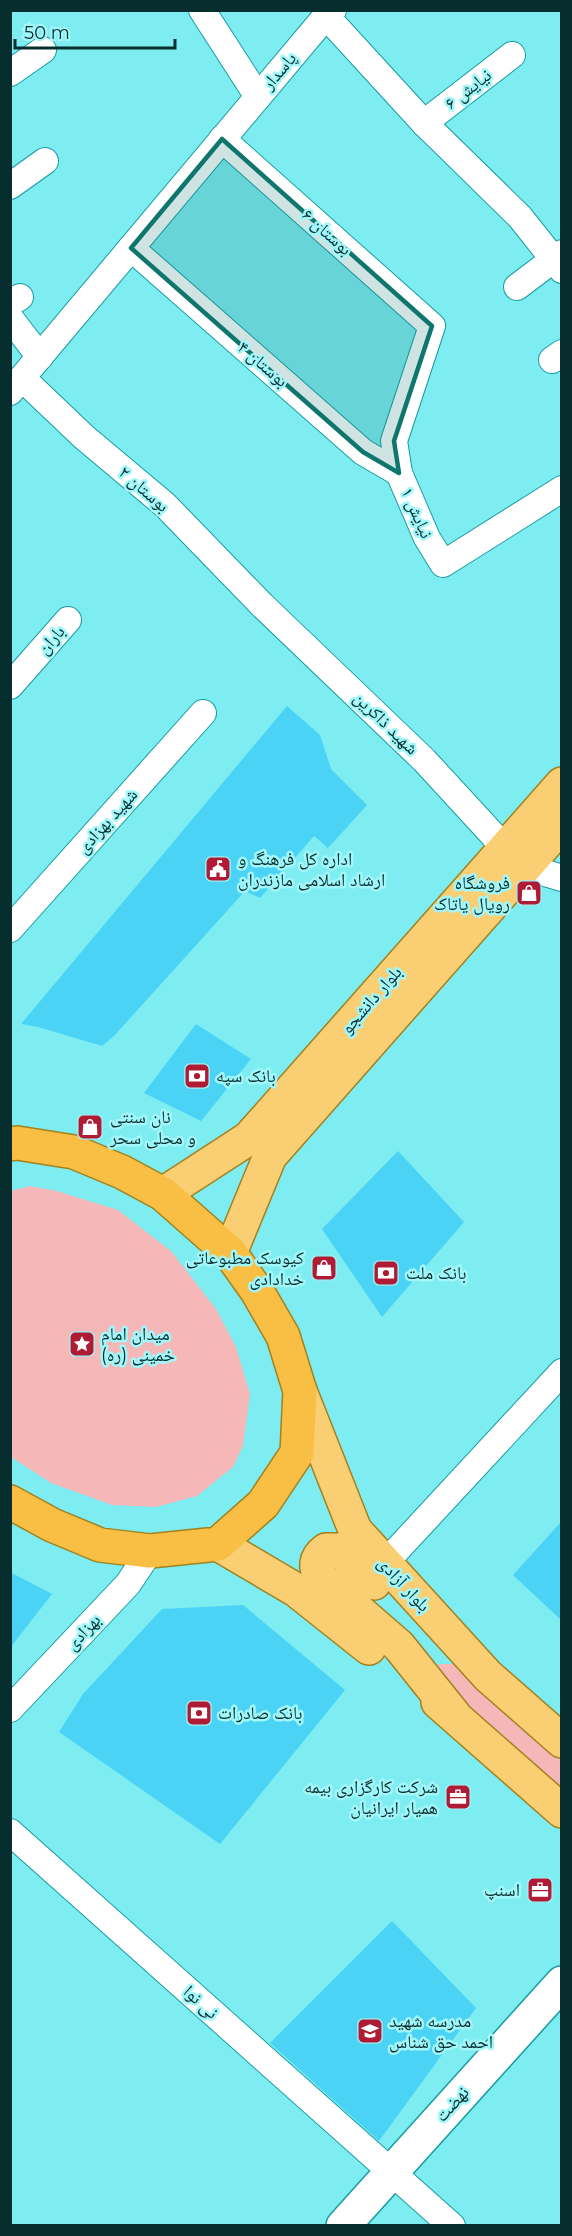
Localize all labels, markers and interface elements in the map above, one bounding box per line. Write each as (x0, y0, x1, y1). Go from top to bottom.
scale bar (15, 12, 176, 50)
text: 50 m (24, 22, 70, 44)
street label: پاسدار (256, 48, 301, 95)
street label: نیایش ۶ (440, 64, 496, 114)
street label: بوستان ۶ (297, 204, 357, 260)
street label: بوستان ۴ (233, 336, 293, 392)
street label: بوستان ۲ (114, 461, 174, 517)
street label: نیایش ۱ (396, 484, 438, 542)
street label: باران (32, 621, 70, 659)
street label: شهید ذاکرین (349, 687, 423, 759)
street label: شهید بهزادی (72, 784, 142, 858)
place label: اداره کل فرهنگ و ارشاد اسلامی مازندران (238, 848, 385, 891)
public building icon: اداره کل فرهنگ و ارشاد اسلامی مازندران (203, 854, 233, 884)
place label: فروشگاه رویال یاتاک (434, 872, 510, 915)
shop icon: فروشگاه رویال یاتاک (514, 878, 544, 908)
street label: بلوار دانشجو (336, 962, 406, 1038)
bank icon: بانک سپه (182, 1061, 212, 1091)
place label: بانک سپه (216, 1065, 276, 1087)
place label: نان سنتی و محلی سحر (109, 1106, 196, 1149)
shop icon: نان سنتی و محلی سحر (75, 1112, 105, 1142)
place label: کیوسک مطبوعاتی خدادادی (186, 1247, 305, 1290)
shop icon: کیوسک مطبوعاتی خدادادی (309, 1253, 339, 1283)
bank icon: بانک ملت (371, 1258, 401, 1288)
place label: بانک ملت (406, 1262, 467, 1284)
place label: میدان امام خمینی (ره) (101, 1323, 175, 1366)
place icon: میدان امام خمینی (ره) (67, 1329, 97, 1359)
street label: بلوار آزادی (373, 1552, 435, 1616)
street label: بهزادی (61, 1609, 105, 1655)
bank icon: بانک صادرات (184, 1698, 214, 1728)
place label: بانک صادرات (218, 1702, 302, 1724)
place label: شرکت کارگزاری بیمه همیار ایرانیان (304, 1776, 438, 1819)
office icon: شرکت کارگزاری بیمه همیار ایرانیان (443, 1782, 473, 1812)
office icon: اسنپ (525, 1875, 555, 1905)
place label: اسنپ (484, 1879, 520, 1901)
street label: نی نوا (179, 1981, 223, 2023)
place label: مدرسه شهید احمد حق شناس (389, 2010, 493, 2053)
school or university icon: مدرسه شهید احمد حق شناس (355, 2016, 385, 2046)
street label: نهضت (430, 2082, 474, 2126)

